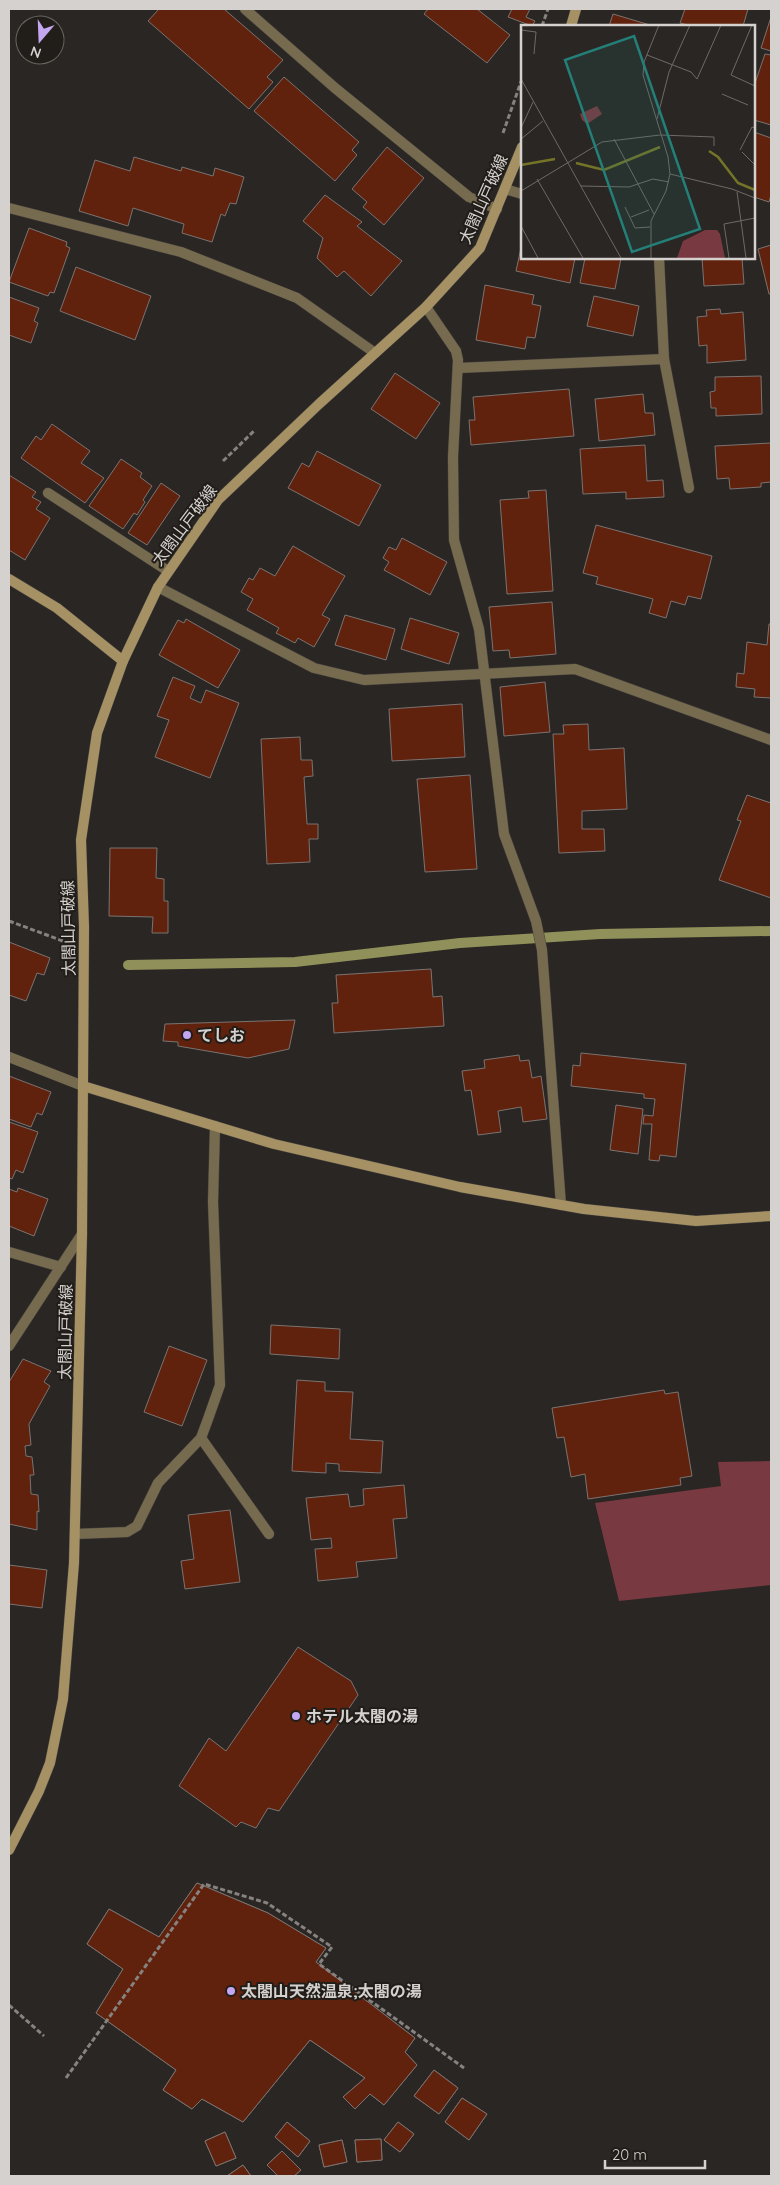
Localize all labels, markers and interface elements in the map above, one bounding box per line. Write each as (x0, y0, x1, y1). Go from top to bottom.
north arrow (15, 15, 65, 65)
inset map (521, 25, 755, 259)
text: N (28, 42, 44, 62)
street label: 太閤山戸破線 (454, 151, 512, 247)
street label: 太閤山戸破線 (147, 481, 221, 569)
street label: 太閤山戸破線 (57, 880, 79, 976)
place label: てしお (197, 1025, 245, 1045)
marker: てしお (181, 1029, 193, 1041)
street label: 太閤山戸破線 (54, 1284, 76, 1380)
place label: ホテル太閤の湯 (306, 1706, 418, 1726)
marker: ホテル太閤の湯 (290, 1710, 302, 1722)
place label: 太閤山天然温泉;太閤の湯 (241, 1981, 422, 2001)
marker: 太閤山天然温泉;太閤の湯 (225, 1985, 237, 1997)
scale bar (605, 2138, 705, 2170)
text: 20 m (612, 2145, 647, 2164)

